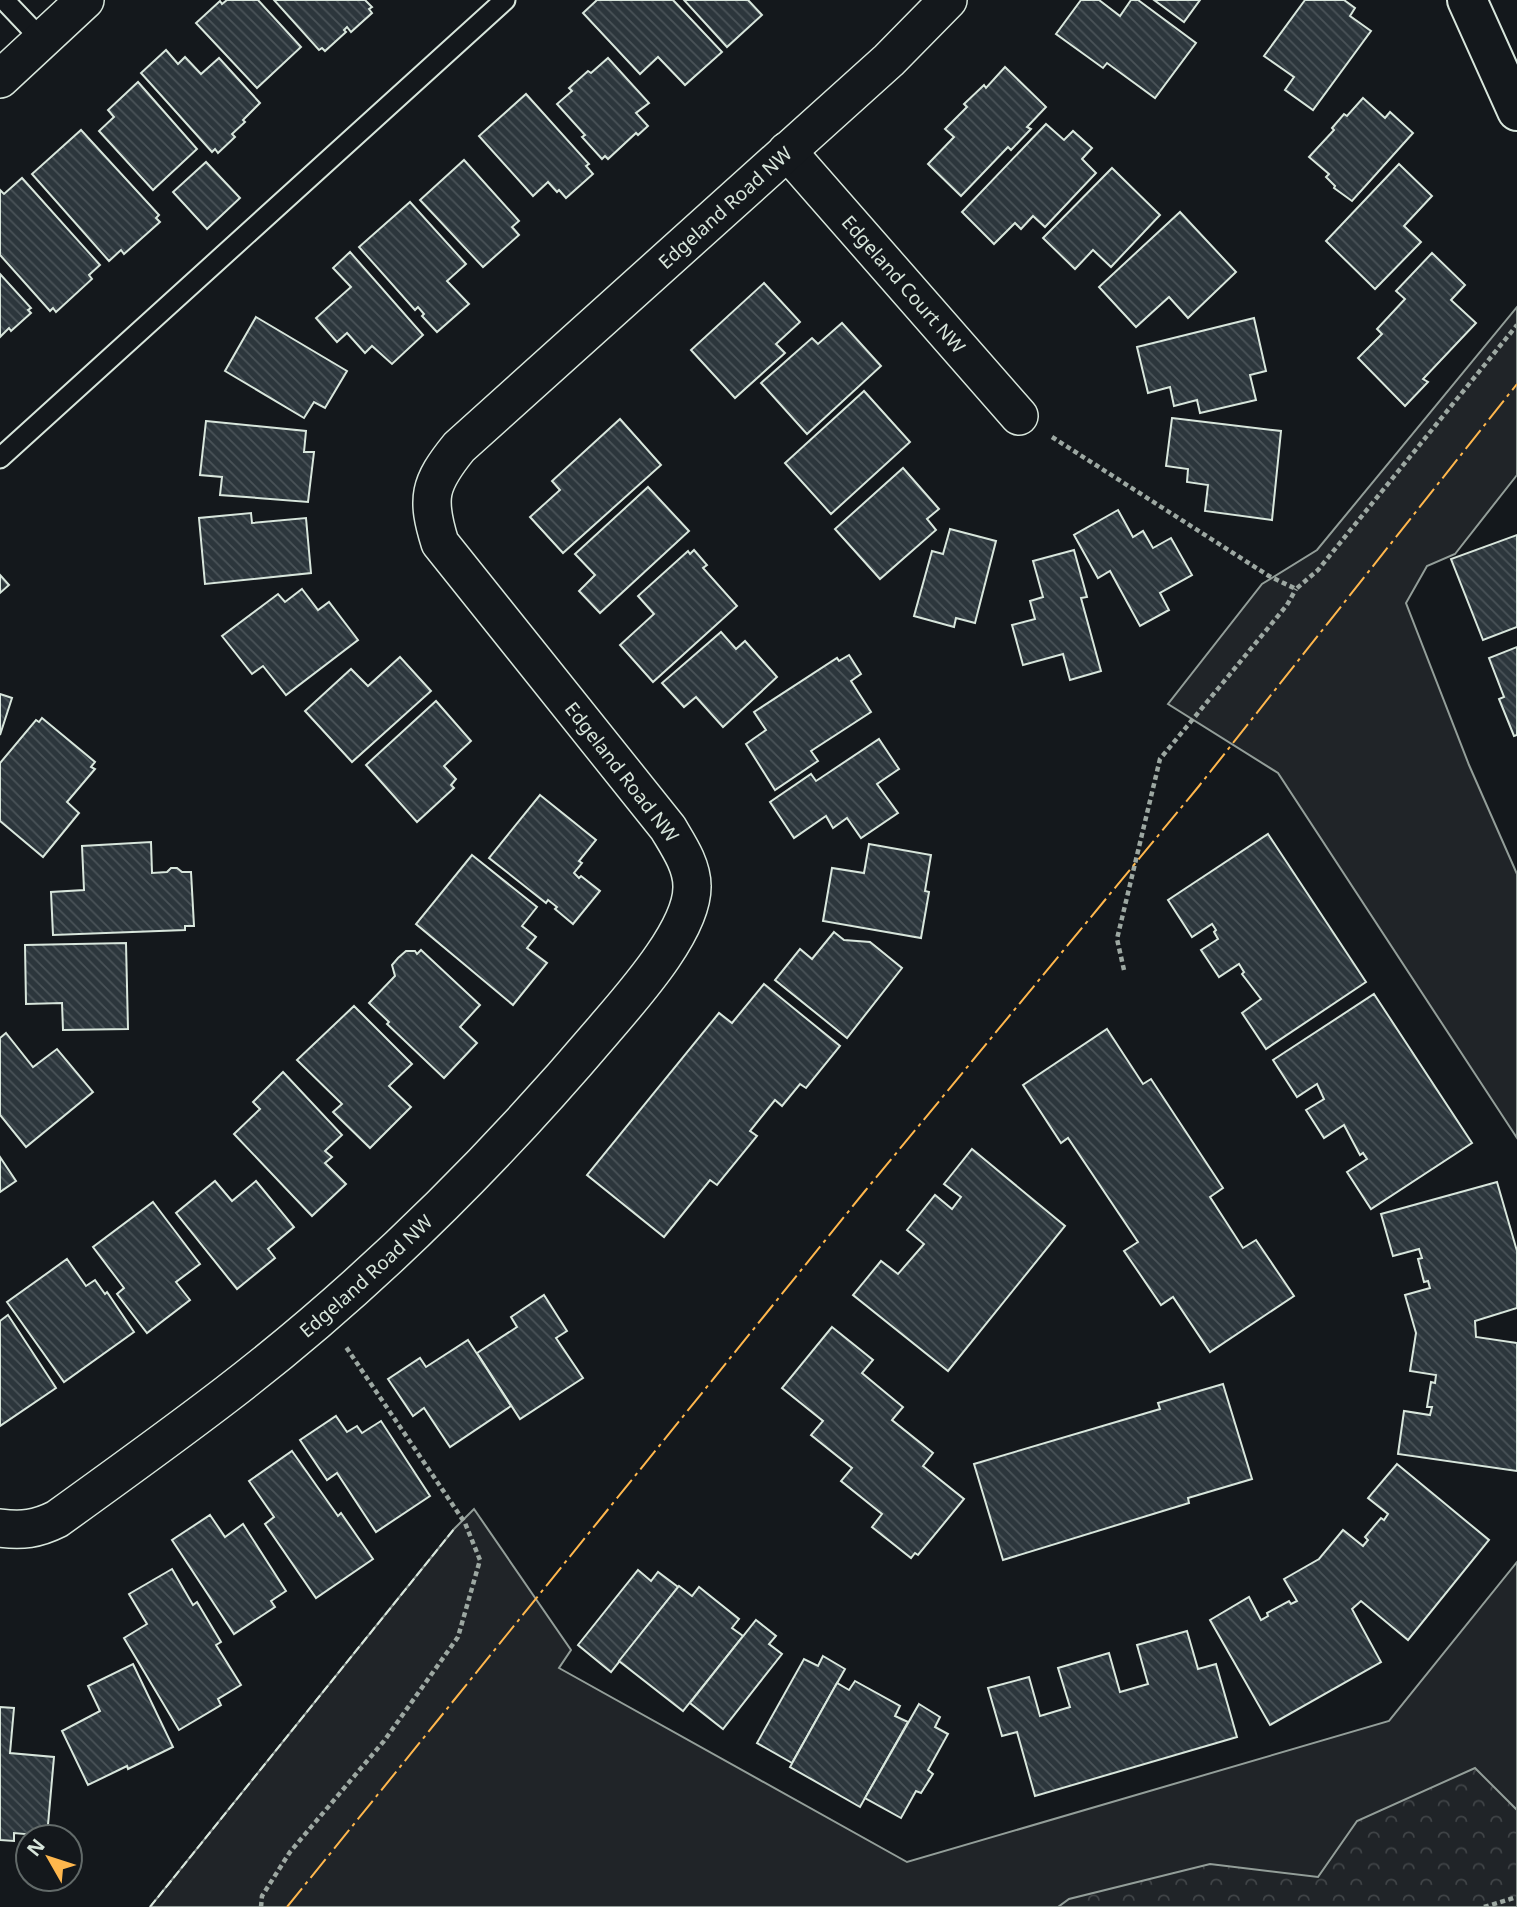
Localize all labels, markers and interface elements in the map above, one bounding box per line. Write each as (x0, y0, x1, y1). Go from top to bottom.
street label: Edgeland Road NW (653, 140, 798, 275)
street label: Edgeland Court NW (836, 210, 971, 359)
street label: Edgeland Road NW (559, 697, 685, 848)
street label: Edgeland Road NW (294, 1209, 438, 1343)
north arrow (14, 1823, 84, 1893)
text: N (21, 1833, 51, 1861)

